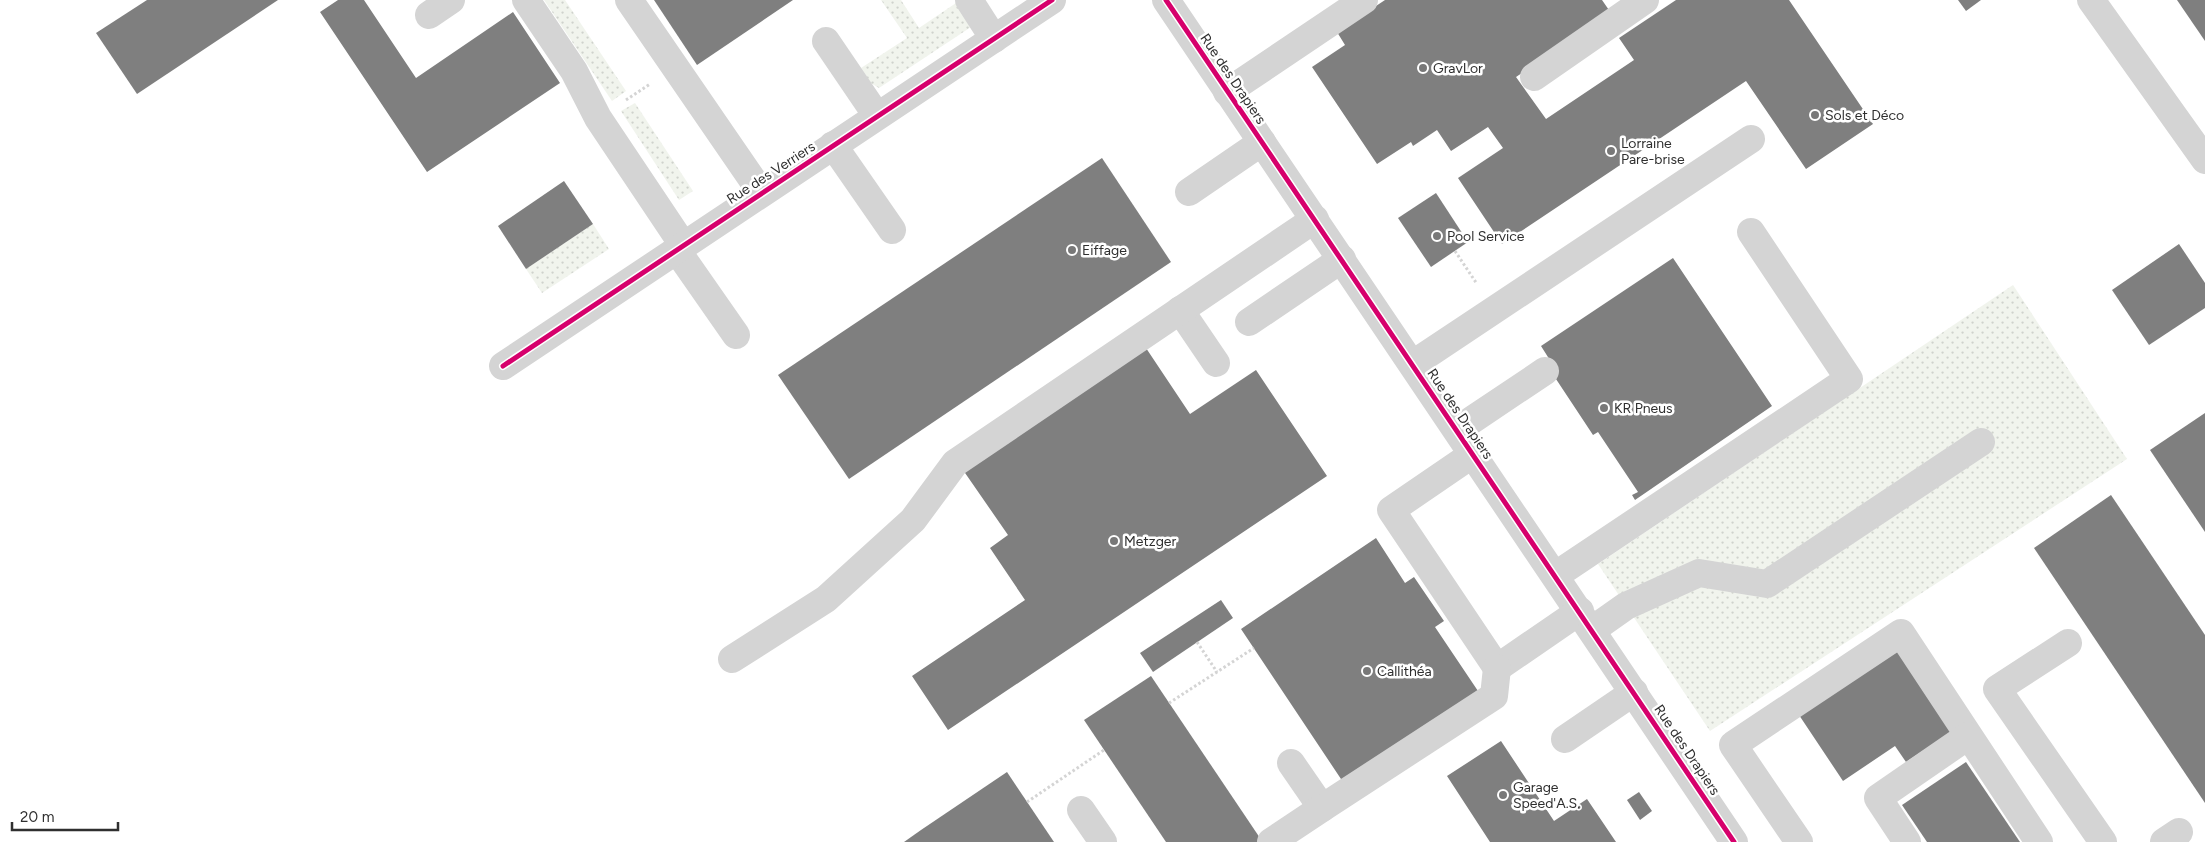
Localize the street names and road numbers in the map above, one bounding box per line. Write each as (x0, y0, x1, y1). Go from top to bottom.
street label: Rue des Drapiers (1196, 31, 1270, 127)
street label: Rue des Verriers (724, 138, 818, 208)
street label: Rue des Drapiers (1423, 366, 1497, 462)
street label: Rue des Drapiers (1650, 702, 1724, 798)

